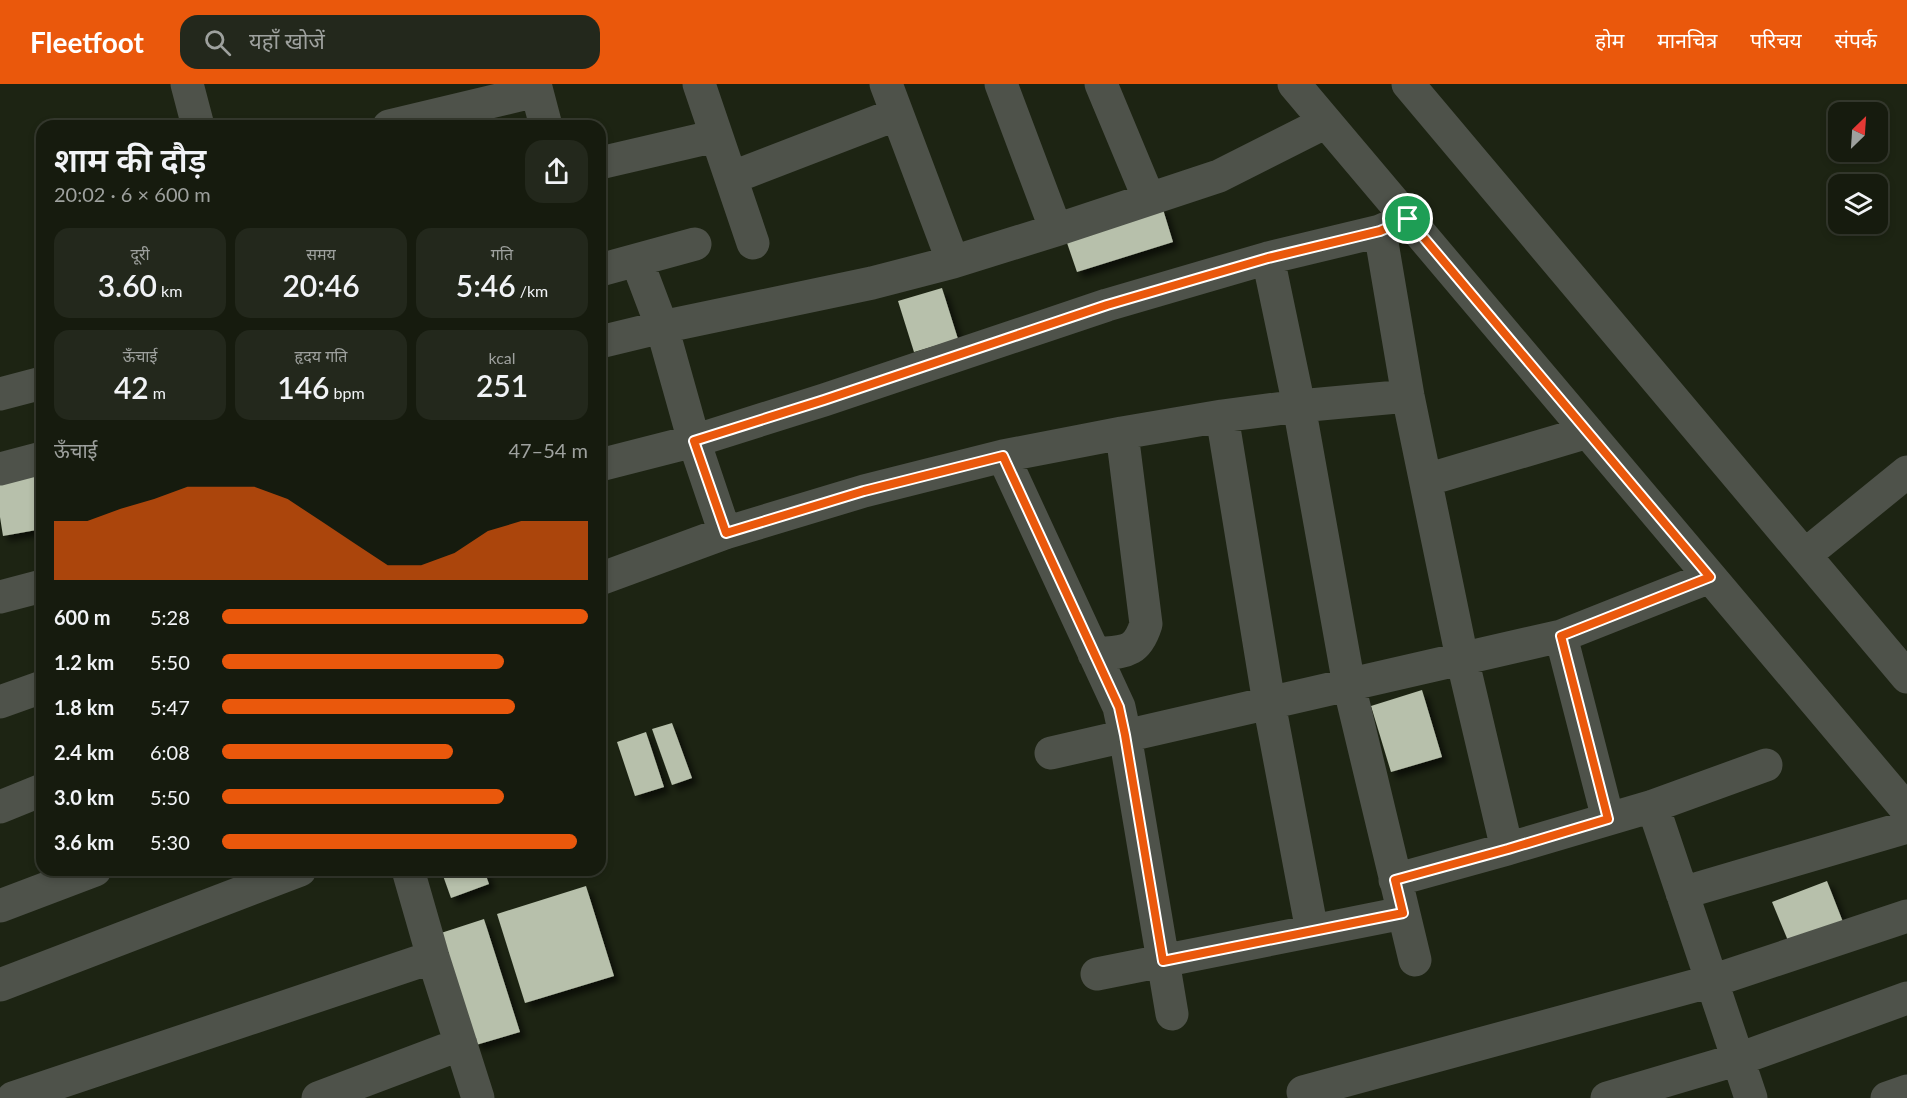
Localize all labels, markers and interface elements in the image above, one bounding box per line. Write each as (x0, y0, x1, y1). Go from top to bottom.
search box (180, 15, 600, 69)
text: Fleetfoot (30, 25, 144, 59)
icon: search (201, 26, 234, 59)
text: यहाँ खोजें (249, 27, 325, 54)
text: होम (1595, 27, 1624, 52)
text: मानचित्र (1657, 27, 1717, 52)
text: परिचय (1750, 27, 1802, 52)
text: संपर्क (1835, 27, 1877, 52)
north arrow (1828, 102, 1888, 162)
map controls (1828, 102, 1888, 234)
text: शाम की दौड़ (54, 139, 206, 179)
button: share (525, 140, 588, 203)
button: layers (1828, 174, 1888, 234)
text: 20:02 · 6 × 600 m (54, 182, 211, 206)
pin (1382, 193, 1433, 244)
icon: arrive (1391, 202, 1424, 235)
text: दूरी (130, 244, 150, 263)
text: समय (306, 244, 336, 263)
text: गति (491, 244, 513, 263)
text: 3.60 (98, 267, 157, 303)
text: 20:46 (282, 267, 360, 303)
text: 5:46 (456, 267, 516, 303)
text: km (157, 281, 182, 300)
text: /km (516, 281, 548, 300)
text: ऊँचाई (123, 346, 157, 365)
text: हृदय गति (295, 346, 347, 365)
text: kcal (488, 348, 516, 367)
text: 251 (476, 367, 528, 403)
text: 42 (114, 369, 149, 405)
text: 146 (277, 369, 330, 405)
text: m (149, 383, 166, 402)
text: bpm (330, 383, 365, 402)
text: ऊँचाई (54, 438, 97, 462)
text: 47–54 m (508, 438, 588, 462)
text: 600 m (54, 605, 110, 629)
text: 5:28 (150, 605, 190, 629)
text: 1.2 km (54, 650, 114, 674)
text: 5:50 (150, 650, 190, 674)
text: 1.8 km (54, 695, 114, 719)
text: 5:47 (150, 695, 190, 719)
text: 2.4 km (54, 740, 114, 764)
text: 6:08 (150, 740, 190, 764)
text: 3.0 km (54, 785, 114, 809)
text: 5:50 (150, 785, 190, 809)
text: 3.6 km (54, 830, 114, 854)
text: 5:30 (150, 830, 190, 854)

